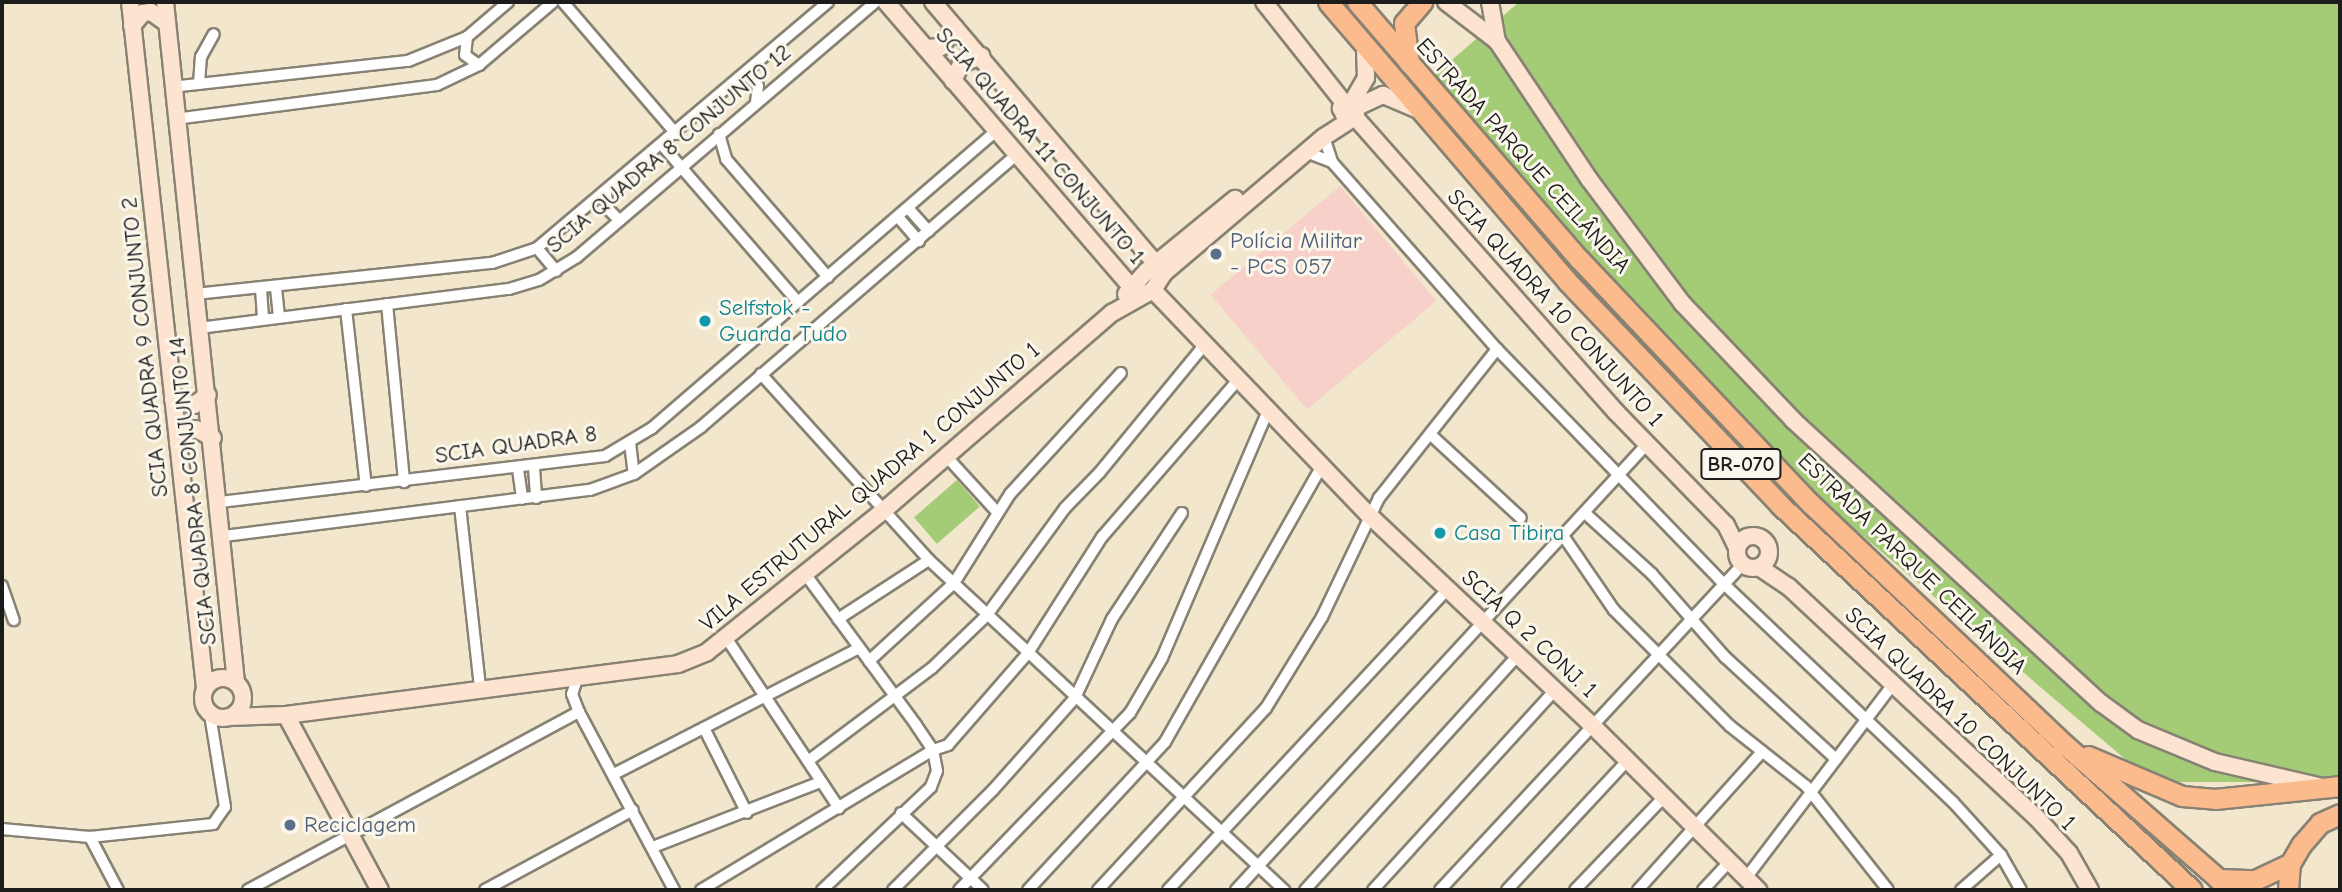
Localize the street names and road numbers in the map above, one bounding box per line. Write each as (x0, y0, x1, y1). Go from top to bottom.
street label: SCIA QUADRA 11 CONJUNTO 1 (930, 22, 1150, 270)
street label: ESTRADA PARQUE CEILÂNDIA (1410, 33, 1636, 279)
street label: SCIA QUADRA 8 CONJUNTO 12 (541, 39, 797, 259)
street label: SCIA QUADRA 10 CONJUNTO 1 (1441, 184, 1669, 432)
street label: SCIA QUADRA 9 CONJUNTO 2 (115, 195, 175, 499)
street label: SCIA QUADRA 8 CONJUNTO 14 (163, 336, 223, 646)
street label: VILA ESTRUTURAL QUADRA 1 CONJUNTO 1 (694, 337, 1046, 637)
street label: SCIA QUADRA 8 (433, 420, 599, 470)
road number: BR-070 (1699, 447, 1783, 482)
street label: ESTRADA PARQUE CEILÂNDIA (1792, 447, 2032, 681)
street label: SCIA Q 2 CONJ. 1 (1455, 564, 1603, 704)
street label: SCIA QUADRA 10 CONJUNTO 1 (1839, 601, 2081, 837)

